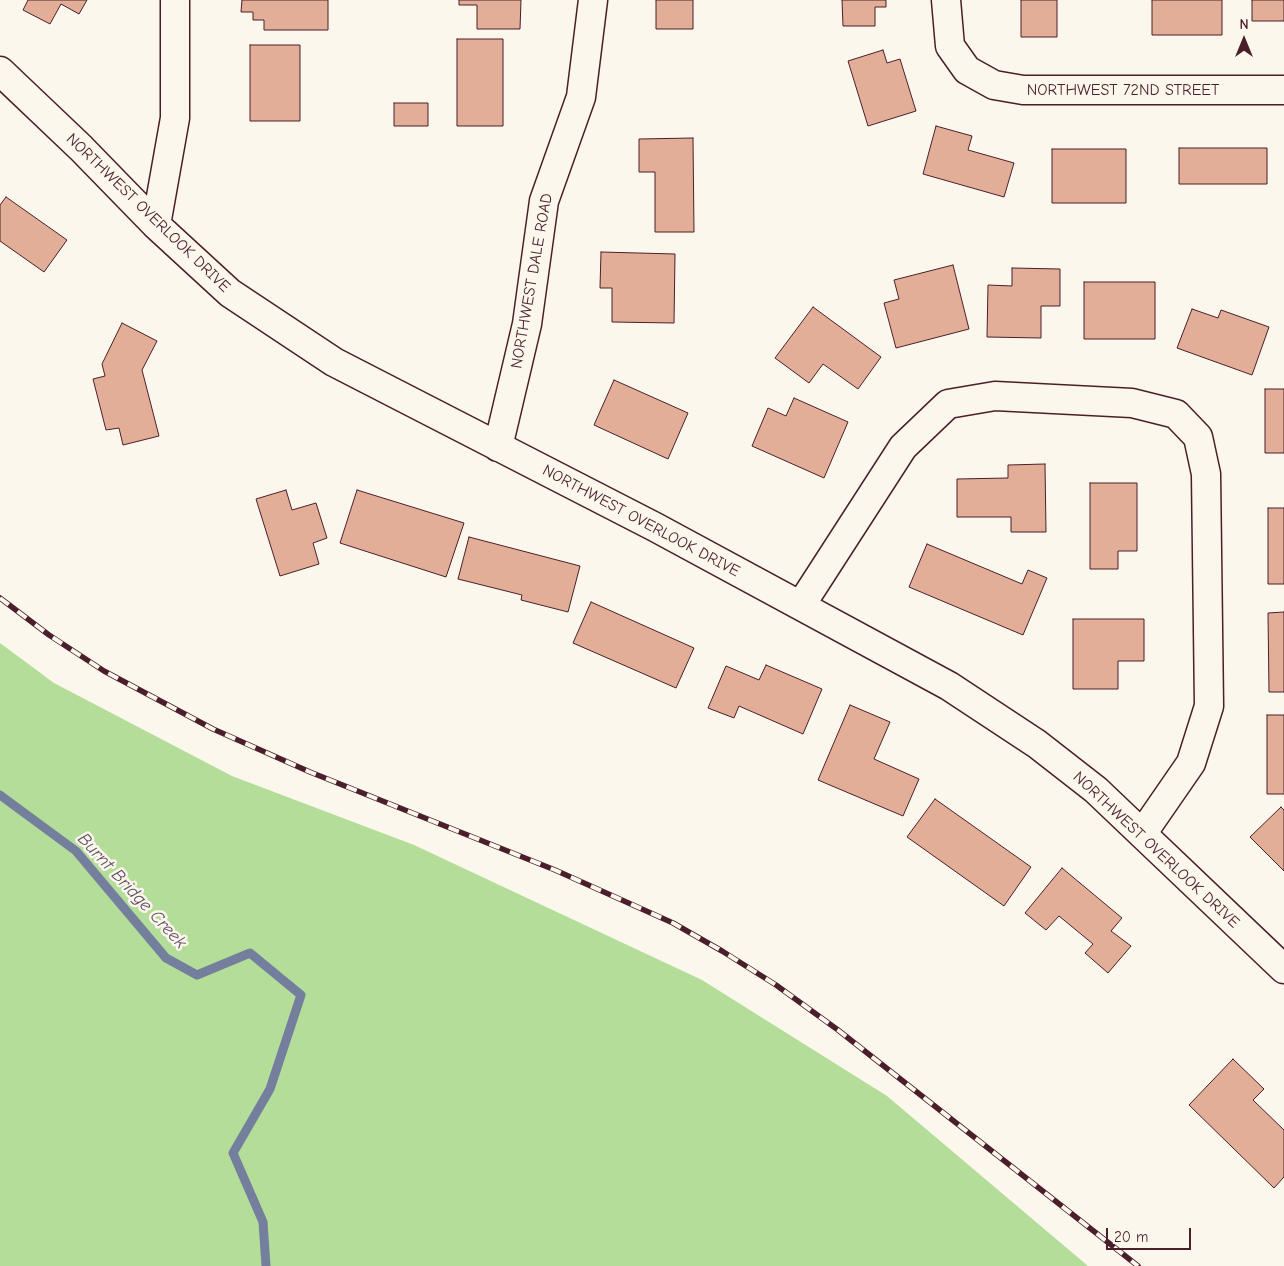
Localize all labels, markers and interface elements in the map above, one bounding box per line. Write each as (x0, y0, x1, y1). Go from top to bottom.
north arrow (1219, 15, 1269, 65)
text: N (1239, 16, 1249, 33)
street label: NORTHWEST 72ND STREET (1027, 80, 1219, 100)
street label: NORTHWEST OVERLOOK DRIVE (62, 129, 234, 297)
street label: NORTHWEST DALE ROAD (507, 192, 557, 370)
street label: NORTHWEST OVERLOOK DRIVE (539, 461, 743, 581)
street label: NORTHWEST OVERLOOK DRIVE (1069, 768, 1243, 932)
water label: Burnt Bridge Creek (73, 829, 191, 953)
scale bar (1109, 1218, 1194, 1250)
text: 20 m (1114, 1228, 1148, 1246)

